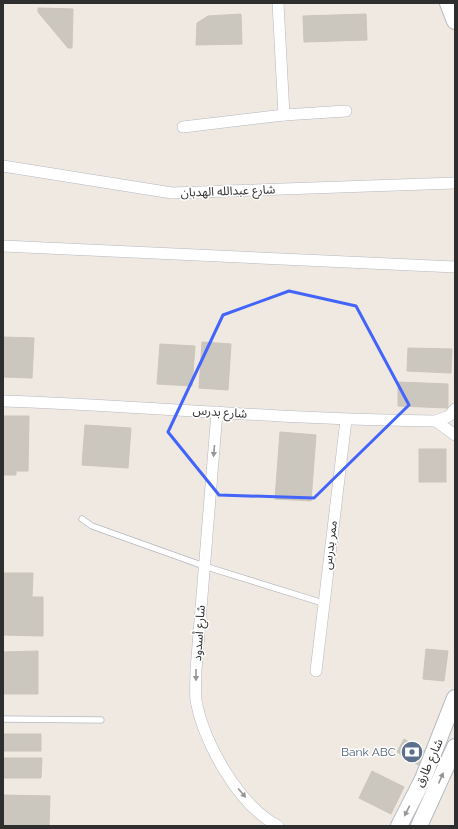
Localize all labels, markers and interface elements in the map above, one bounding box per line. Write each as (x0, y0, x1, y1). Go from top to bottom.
street label: شارع عبدالله الهدبان (180, 182, 276, 202)
street label: شارع بدرس (192, 403, 248, 423)
one-way arrow (211, 445, 217, 457)
street label: ممر بدرس (320, 520, 340, 570)
street label: شارع أسدود (190, 604, 210, 662)
one-way arrow (193, 669, 199, 682)
street label: شارع طارق (412, 737, 448, 790)
bank icon: Bank ABC (399, 739, 425, 765)
place label: Bank ABC (341, 745, 396, 759)
one-way arrow (438, 772, 444, 783)
one-way arrow (238, 787, 247, 798)
one-way arrow (404, 805, 410, 816)

